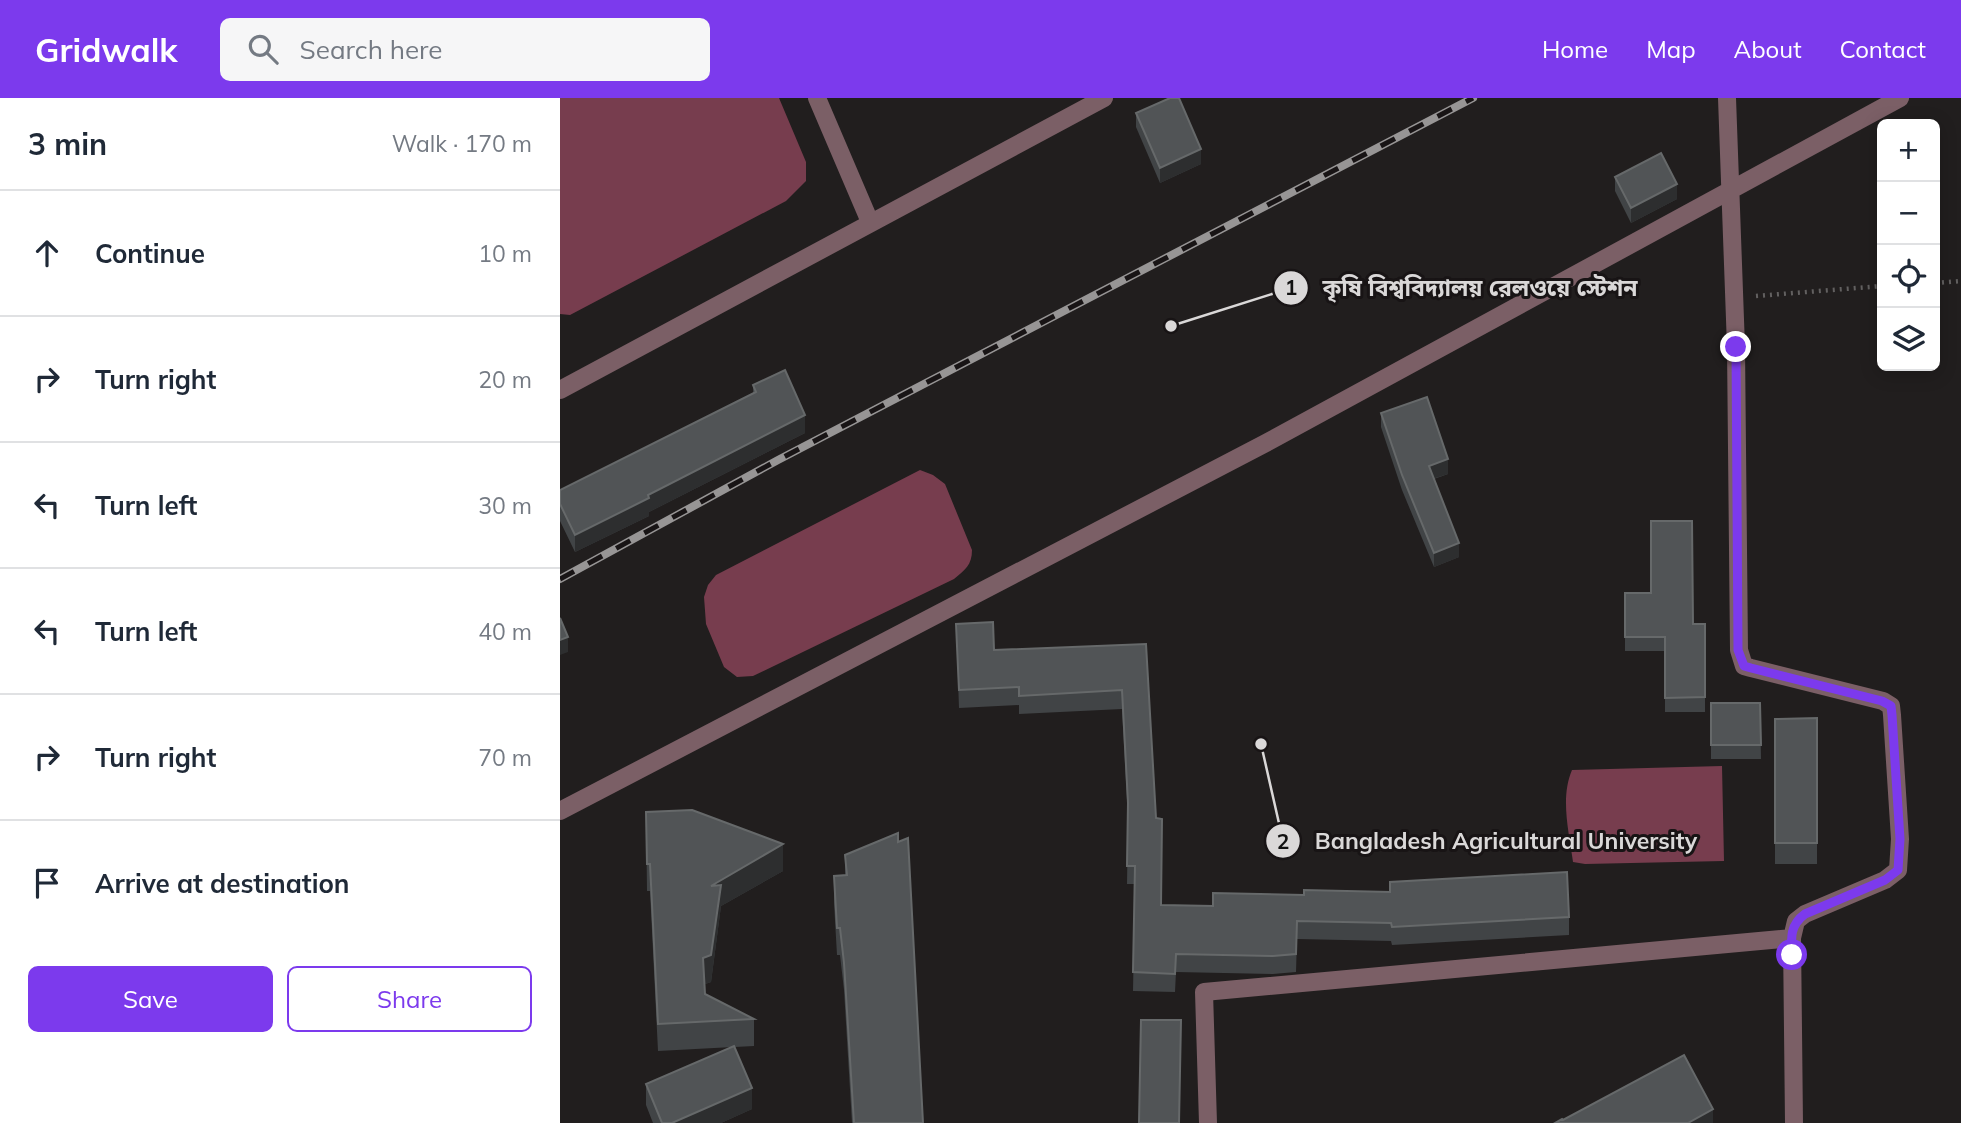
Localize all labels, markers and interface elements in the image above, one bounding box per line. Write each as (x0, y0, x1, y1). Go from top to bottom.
search box (220, 18, 710, 81)
text: Gridwalk (35, 29, 178, 70)
icon: search (244, 30, 282, 68)
text: Search here (300, 33, 442, 66)
text: Home (1542, 34, 1608, 64)
text: Map (1646, 34, 1696, 64)
text: About (1734, 34, 1802, 64)
text: Contact (1840, 34, 1926, 64)
map controls (1877, 119, 1940, 371)
button: + (1877, 119, 1940, 182)
text: 3 min (28, 125, 107, 163)
text: Walk · 170 m (392, 129, 532, 158)
button: − (1877, 182, 1940, 245)
icon: ahead (28, 234, 66, 272)
text: Continue (95, 237, 205, 270)
text: 10 m (478, 239, 532, 268)
button: locate (1877, 245, 1940, 308)
callout: কৃষি বিশ্ববিদ্যালয় রেলওয়ে স্টেশন (1274, 266, 1652, 310)
text: কৃষি বিশ্ববিদ্যালয় রেলওয়ে স্টেশন (1321, 273, 1638, 303)
text: 1 (1285, 274, 1297, 300)
button: layers (1877, 308, 1940, 371)
route end (1720, 331, 1751, 362)
icon: right (28, 360, 66, 398)
text: Turn right (95, 363, 216, 396)
text: 20 m (478, 365, 532, 394)
icon: left (28, 486, 66, 524)
text: Turn left (95, 489, 197, 522)
text: 30 m (478, 491, 532, 520)
icon: left (28, 612, 66, 650)
text: Turn left (95, 615, 197, 648)
text: 40 m (478, 617, 532, 646)
icon: right (28, 738, 66, 776)
text: Turn right (95, 741, 216, 774)
text: 70 m (478, 743, 532, 772)
callout: Bangladesh Agricultural University (1266, 819, 1711, 863)
text: Bangladesh Agricultural University (1315, 826, 1698, 855)
text: 2 (1277, 828, 1289, 854)
icon: arrive (28, 864, 66, 902)
text: Arrive at destination (95, 867, 350, 900)
route start (1776, 939, 1807, 970)
button: Save (28, 966, 273, 1032)
button: Share (287, 966, 532, 1032)

